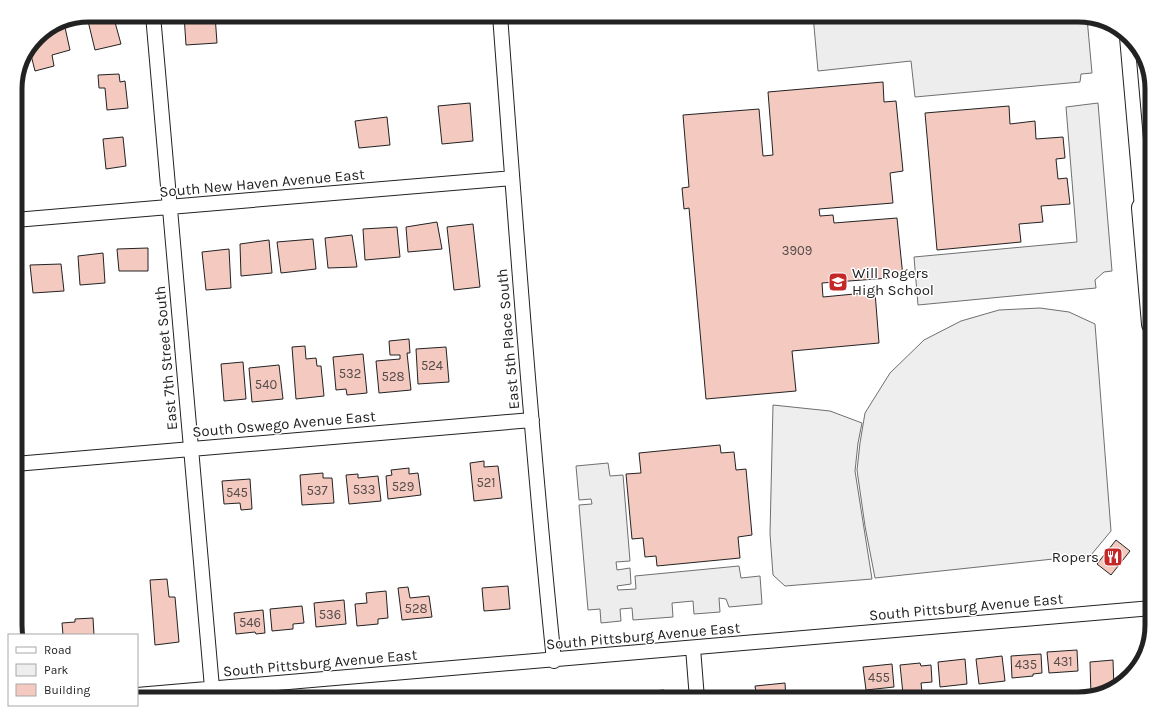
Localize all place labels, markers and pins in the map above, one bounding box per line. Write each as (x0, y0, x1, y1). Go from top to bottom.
place label: Will Rogers High School (852, 264, 934, 299)
school or university icon: Will Rogers High School (827, 271, 849, 293)
restaurant icon: Ropers (1102, 546, 1124, 568)
place label: Ropers (1052, 548, 1099, 566)

